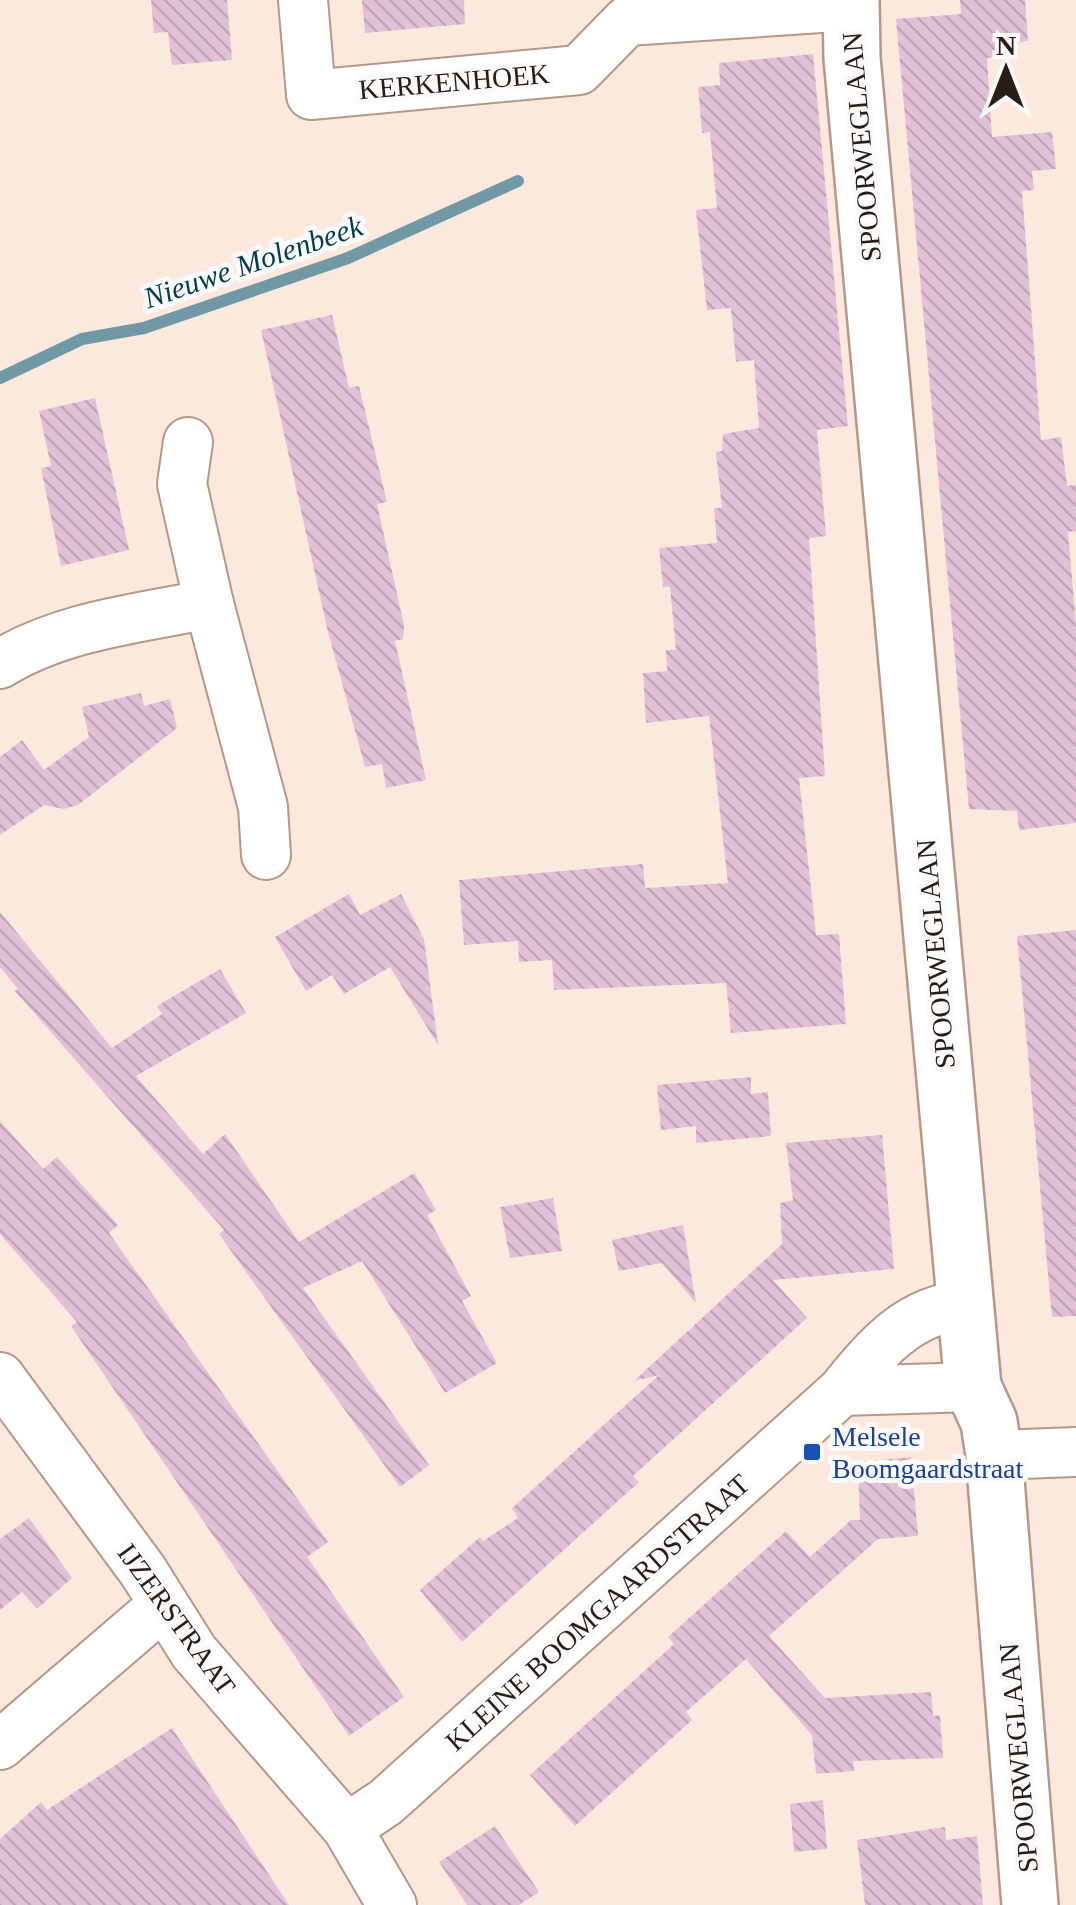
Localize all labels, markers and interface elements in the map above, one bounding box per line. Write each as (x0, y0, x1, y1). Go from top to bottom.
north arrow (956, 20, 1056, 120)
text: N (996, 30, 1016, 61)
street label: SPOORWEGLAAN (836, 31, 887, 263)
street label: KERKENHOEK (357, 58, 551, 105)
water label: Nieuwe Molenbeek (138, 208, 367, 315)
street label: SPOORWEGLAAN (910, 838, 961, 1070)
place label: Melsele Boomgaardstraat (832, 1421, 1023, 1484)
marker: Melsele Boomgaardstraat (801, 1441, 823, 1463)
street label: KLEINE BOOMGAARDSTRAAT (439, 1468, 755, 1757)
street label: IJZERSTRAAT (111, 1538, 242, 1701)
street label: SPOORWEGLAAN (993, 1642, 1044, 1874)

